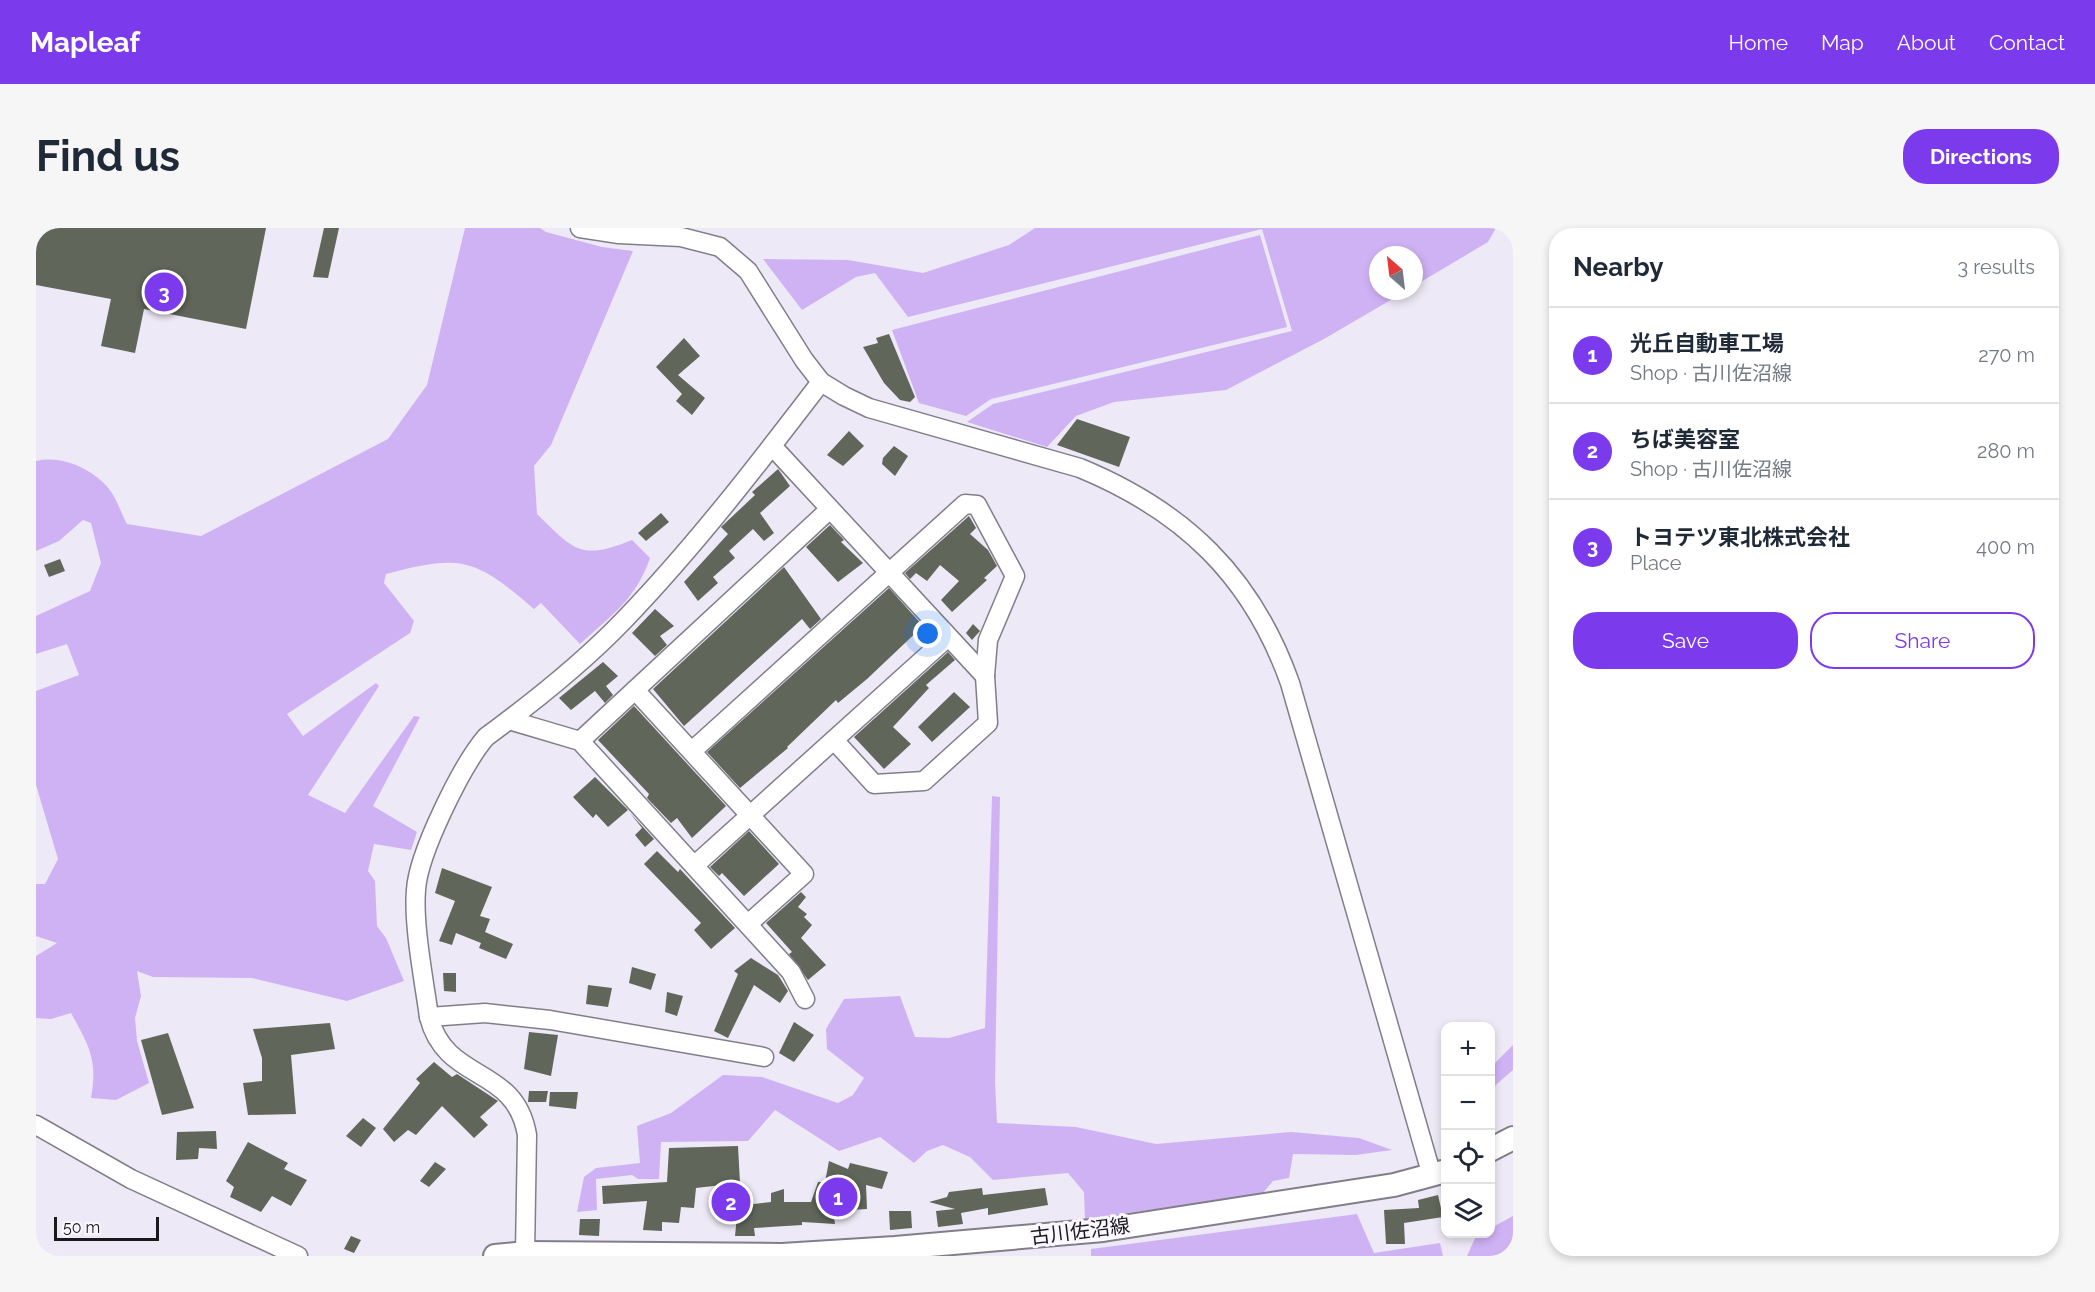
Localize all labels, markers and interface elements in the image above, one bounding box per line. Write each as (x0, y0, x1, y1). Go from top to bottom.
text: Mapleaf (30, 26, 140, 59)
text: Home (1729, 30, 1788, 55)
text: Map (1821, 30, 1864, 55)
text: About (1897, 30, 1956, 55)
text: Contact (1989, 30, 2065, 55)
button: Directions (1903, 129, 2059, 184)
text: Find us (36, 132, 180, 181)
north arrow (1369, 246, 1423, 300)
text: Nearby (1573, 252, 1663, 282)
text: 3 results (1957, 255, 2035, 279)
pin: 3 (144, 270, 184, 314)
text: 光丘自動車工場 (1630, 330, 1784, 356)
text: 1 (1588, 343, 1597, 367)
text: 270 m (1978, 343, 2035, 367)
text: Shop · 古川佐沼線 (1630, 361, 1792, 385)
text: ちば美容室 (1630, 426, 1740, 452)
text: 2 (1587, 439, 1598, 463)
text: 280 m (1977, 439, 2035, 463)
text: Shop · 古川佐沼線 (1630, 457, 1792, 481)
text: トヨテツ東北株式会社 (1630, 524, 1850, 550)
text: 3 (1587, 535, 1598, 559)
text: 400 m (1976, 535, 2035, 559)
text: Place (1630, 551, 1681, 575)
button: Save (1573, 612, 1798, 669)
button: Share (1810, 612, 2035, 669)
your location (913, 619, 942, 648)
map controls (1441, 1022, 1495, 1238)
button: + (1441, 1022, 1495, 1076)
button: − (1441, 1076, 1495, 1130)
button: locate (1441, 1130, 1495, 1184)
pin: 1 (818, 1174, 858, 1220)
pin: 2 (712, 1180, 750, 1224)
button: layers (1441, 1184, 1495, 1238)
street label: 古川佐沼線 (1029, 1213, 1131, 1249)
scale bar (54, 1214, 159, 1242)
text: 50 m (63, 1218, 100, 1237)

